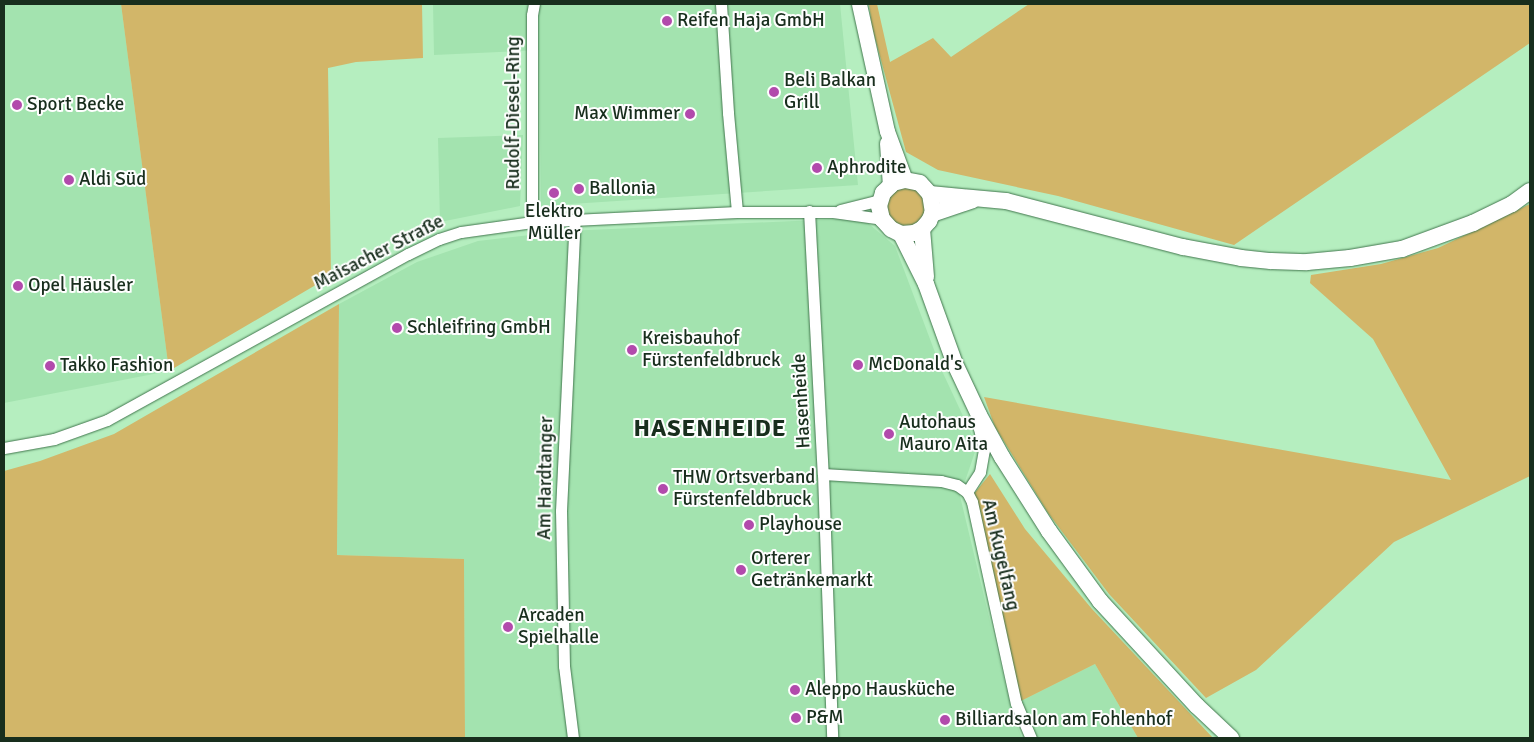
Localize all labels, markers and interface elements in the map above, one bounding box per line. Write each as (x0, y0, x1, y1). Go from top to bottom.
place label: Reifen Haja GmbH (677, 10, 825, 32)
marker: Reifen Haja GmbH (661, 15, 673, 27)
street label: Rudolf-Diesel-Ring (503, 36, 525, 190)
place label: Beli Balkan Grill (784, 70, 876, 114)
marker: Beli Balkan Grill (768, 86, 780, 98)
place label: Sport Becke (27, 94, 124, 116)
marker: Sport Becke (11, 99, 23, 111)
place label: Max Wimmer (574, 103, 680, 125)
marker: Max Wimmer (684, 108, 696, 120)
place label: Aphrodite (827, 157, 907, 179)
marker: Aphrodite (811, 162, 823, 174)
place label: Aldi Süd (79, 169, 146, 191)
marker: Aldi Süd (63, 174, 75, 186)
place label: Ballonia (589, 178, 656, 200)
marker: Ballonia (573, 183, 585, 195)
marker: Elektro Müller (548, 187, 560, 199)
place label: Elektro Müller (525, 201, 583, 245)
street label: Maisacher Straße (310, 210, 448, 296)
place label: Opel Häusler (28, 275, 133, 297)
marker: Opel Häusler (12, 280, 24, 292)
place label: Schleifring GmbH (407, 317, 551, 339)
marker: Schleifring GmbH (391, 322, 403, 334)
place label: Kreisbauhof Fürstenfeldbruck (642, 328, 781, 372)
marker: Kreisbauhof Fürstenfeldbruck (626, 344, 638, 356)
street label: Hasenheide (788, 353, 816, 449)
place label: McDonald's (868, 354, 962, 376)
place label: Takko Fashion (60, 355, 173, 377)
marker: McDonald's (852, 359, 864, 371)
marker: Takko Fashion (44, 360, 56, 372)
place label: Autohaus Mauro Aita (899, 412, 988, 456)
district label: HASENHEIDE (632, 415, 788, 443)
street label: Am Hardtanger (534, 416, 558, 540)
marker: Autohaus Mauro Aita (883, 428, 895, 440)
place label: THW Ortsverband Fürstenfeldbruck (673, 467, 815, 511)
marker: THW Ortsverband Fürstenfeldbruck (657, 483, 669, 495)
street label: Am Kugelfang (976, 497, 1024, 613)
place label: Playhouse (759, 514, 842, 536)
marker: Playhouse (743, 519, 755, 531)
place label: Orterer Getränkemarkt (751, 548, 873, 592)
marker: Orterer Getränkemarkt (735, 564, 747, 576)
place label: Arcaden Spielhalle (518, 605, 599, 649)
marker: Arcaden Spielhalle (502, 621, 514, 633)
place label: Aleppo Hausküche (805, 679, 955, 701)
marker: Aleppo Hausküche (789, 684, 801, 696)
place label: P&M (806, 707, 844, 729)
place label: Billiardsalon am Fohlenhof (955, 709, 1172, 731)
marker: P&M (790, 712, 802, 724)
marker: Billiardsalon am Fohlenhof (939, 714, 951, 726)

